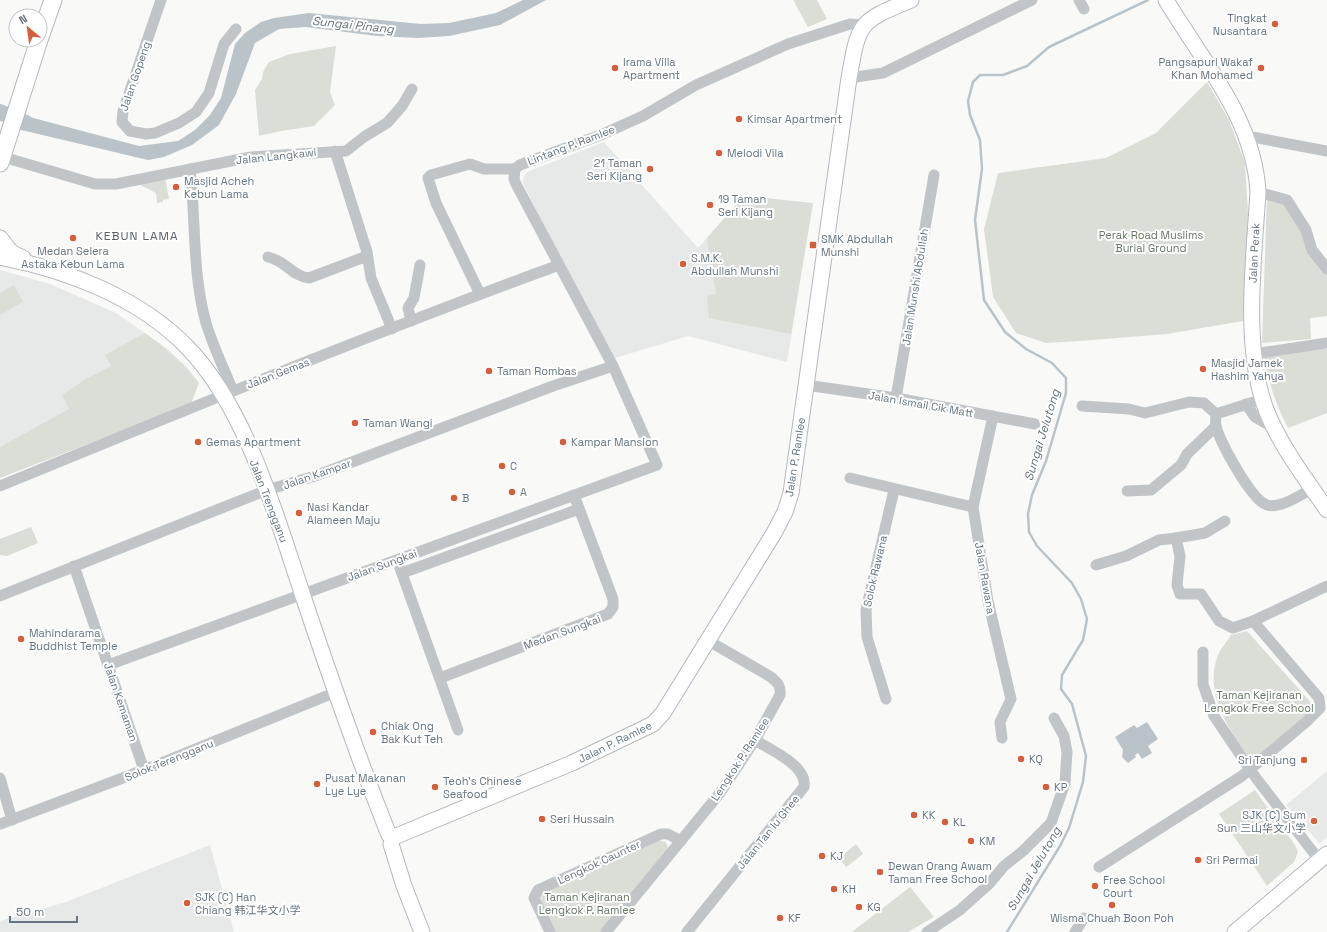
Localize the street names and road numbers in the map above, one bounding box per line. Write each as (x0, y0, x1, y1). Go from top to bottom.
street label: Jalan Gopeng (117, 39, 153, 113)
street label: Lintang P. Ramlee (525, 122, 617, 168)
street label: Jalan Langkawi (235, 145, 317, 167)
street label: Jalan Perak (1245, 222, 1263, 283)
street label: Jalan Munshi Abdullah (899, 227, 931, 347)
street label: Jalan Gemas (244, 354, 312, 391)
street label: Jalan Ismail Cik Matt (867, 388, 975, 420)
street label: Jalan P. Ramlee (782, 416, 808, 498)
street label: Jalan Kampar (281, 456, 353, 492)
street label: Jalan Trengganu (247, 458, 291, 544)
street label: Solok Rawana (860, 533, 890, 608)
street label: Jalan Rawana (972, 541, 998, 616)
street label: Jalan Sungkai (345, 546, 419, 584)
street label: Medan Sungkai (522, 611, 603, 652)
street label: Jalan Kemaman (101, 661, 141, 743)
street label: Lengkok P. Ramlee (708, 715, 772, 803)
street label: Jalan P. Ramlee (576, 718, 654, 766)
street label: Solok Terengganu (123, 736, 215, 784)
street label: Jalan Tan Iu Ghee (734, 792, 802, 872)
street label: Lengkok Caunter (555, 837, 643, 887)

